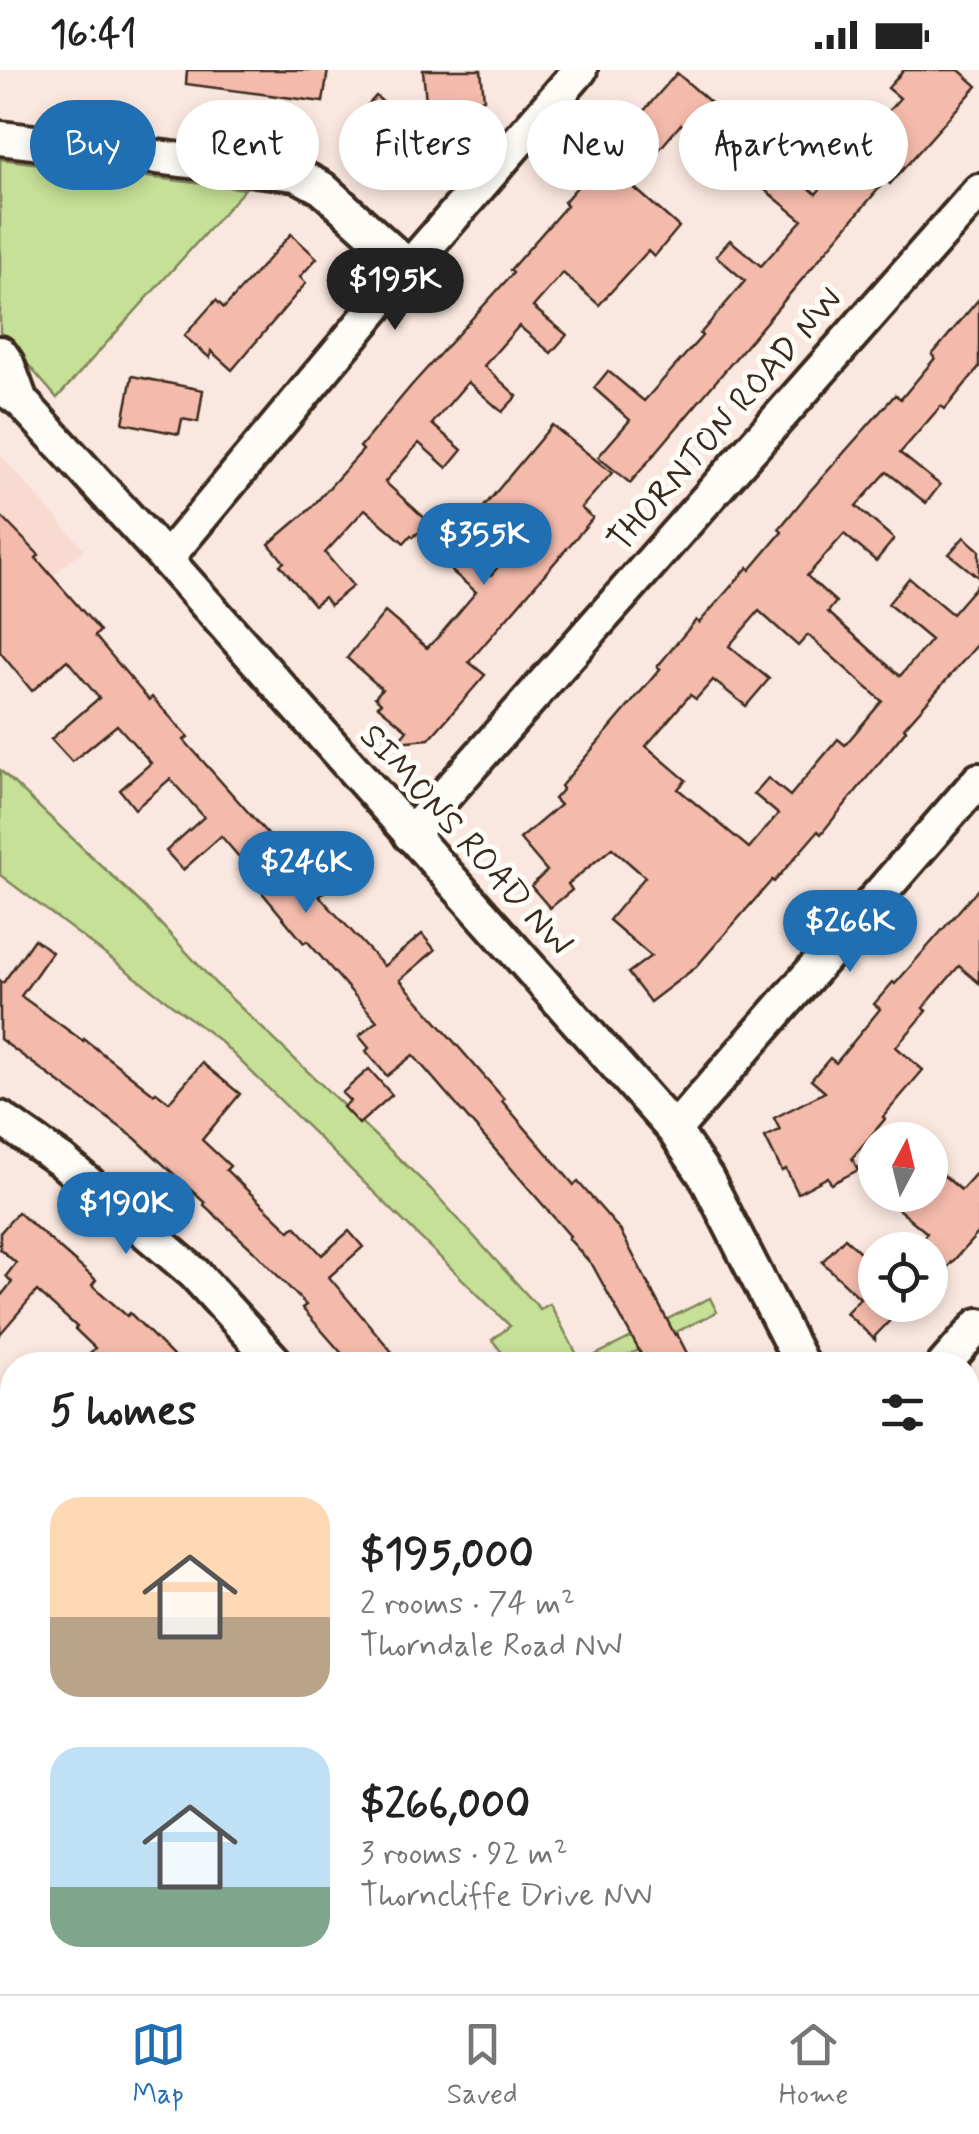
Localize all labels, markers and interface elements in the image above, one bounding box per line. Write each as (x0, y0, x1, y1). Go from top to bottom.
text: 16:41 (50, 11, 137, 60)
chip: Buy (30, 100, 156, 190)
chip: Rent (176, 100, 319, 190)
chip: Filters (339, 100, 507, 190)
chip: New (527, 100, 659, 190)
chip: Apartment (679, 100, 908, 190)
pin: $195K (325, 248, 465, 333)
text: $195K (349, 259, 441, 301)
street label: THORNTON ROAD NW (598, 278, 853, 563)
pin: $355K (414, 503, 554, 588)
text: $355K (439, 514, 529, 556)
street label: SIMONS ROAD NW (349, 714, 582, 966)
pin: $246K (236, 831, 376, 916)
text: $246K (260, 842, 352, 884)
pin: $266K (780, 890, 920, 975)
text: $266K (805, 901, 895, 943)
north arrow (858, 1122, 948, 1212)
map controls (858, 1122, 948, 1322)
pin: $190K (56, 1172, 196, 1257)
text: $190K (79, 1183, 173, 1225)
button: locate (858, 1232, 948, 1322)
text: 5 homes (50, 1385, 196, 1440)
icon: filters (875, 1385, 930, 1440)
text: $195,000 (360, 1528, 534, 1583)
icon: home (130, 1537, 250, 1657)
text: 2 rooms · 74 m² (360, 1583, 575, 1625)
text: Thorndale Road NW (360, 1625, 622, 1667)
text: $266,000 (360, 1778, 530, 1833)
icon: home (130, 1787, 250, 1907)
text: 3 rooms · 92 m² (360, 1833, 568, 1875)
text: Thorncliffe Drive NW (360, 1875, 652, 1917)
tab: Map (131, 2017, 186, 2114)
tab: Saved (447, 2017, 518, 2114)
tab: Home (779, 2017, 848, 2114)

